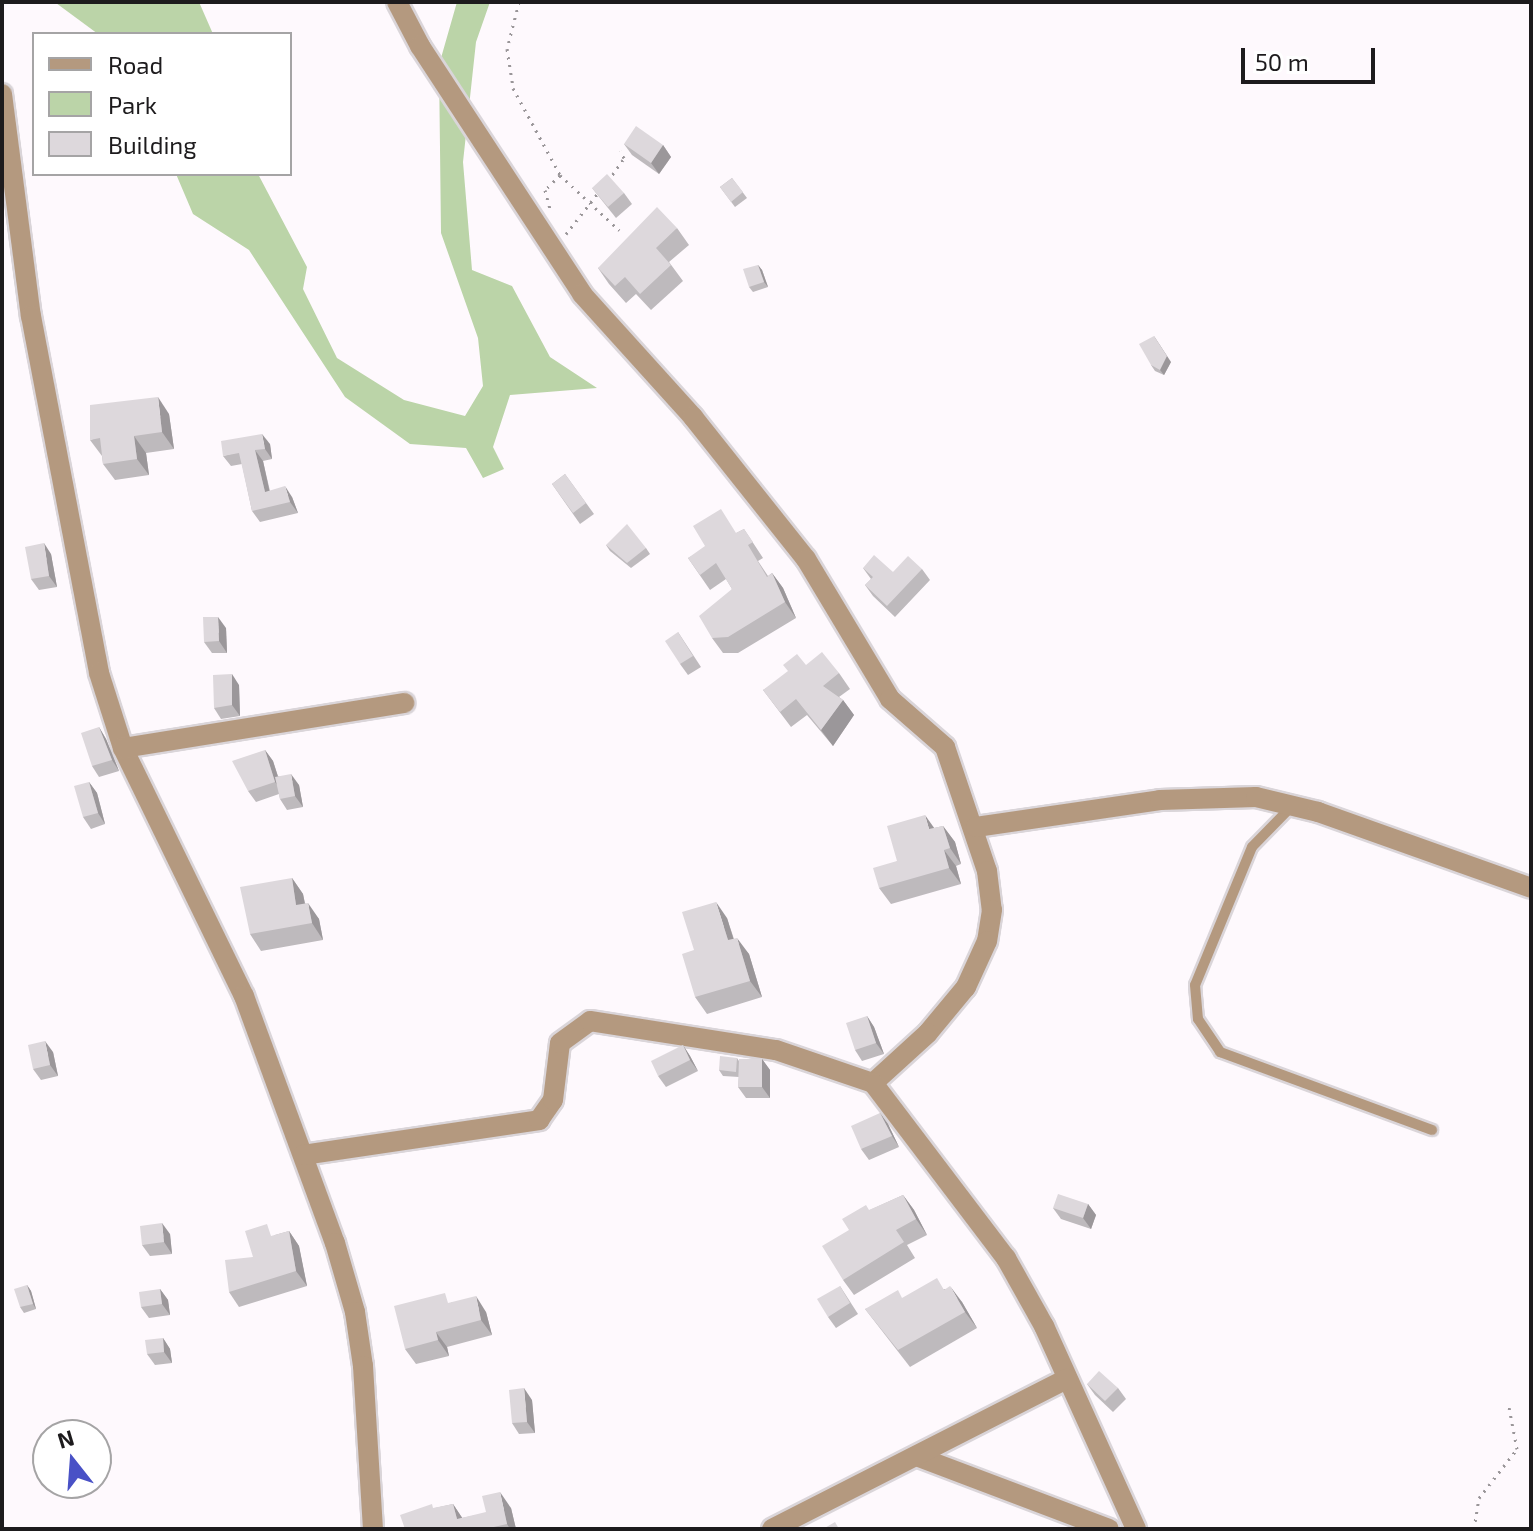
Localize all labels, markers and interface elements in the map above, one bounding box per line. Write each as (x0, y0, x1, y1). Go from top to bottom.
legend (32, 32, 292, 176)
scale bar (1245, 32, 1379, 82)
text: 50 m (1255, 47, 1309, 76)
text: Road (108, 50, 163, 79)
text: Park (108, 90, 157, 119)
text: Building (108, 130, 197, 159)
north arrow (32, 1419, 112, 1499)
text: N (54, 1423, 77, 1453)

